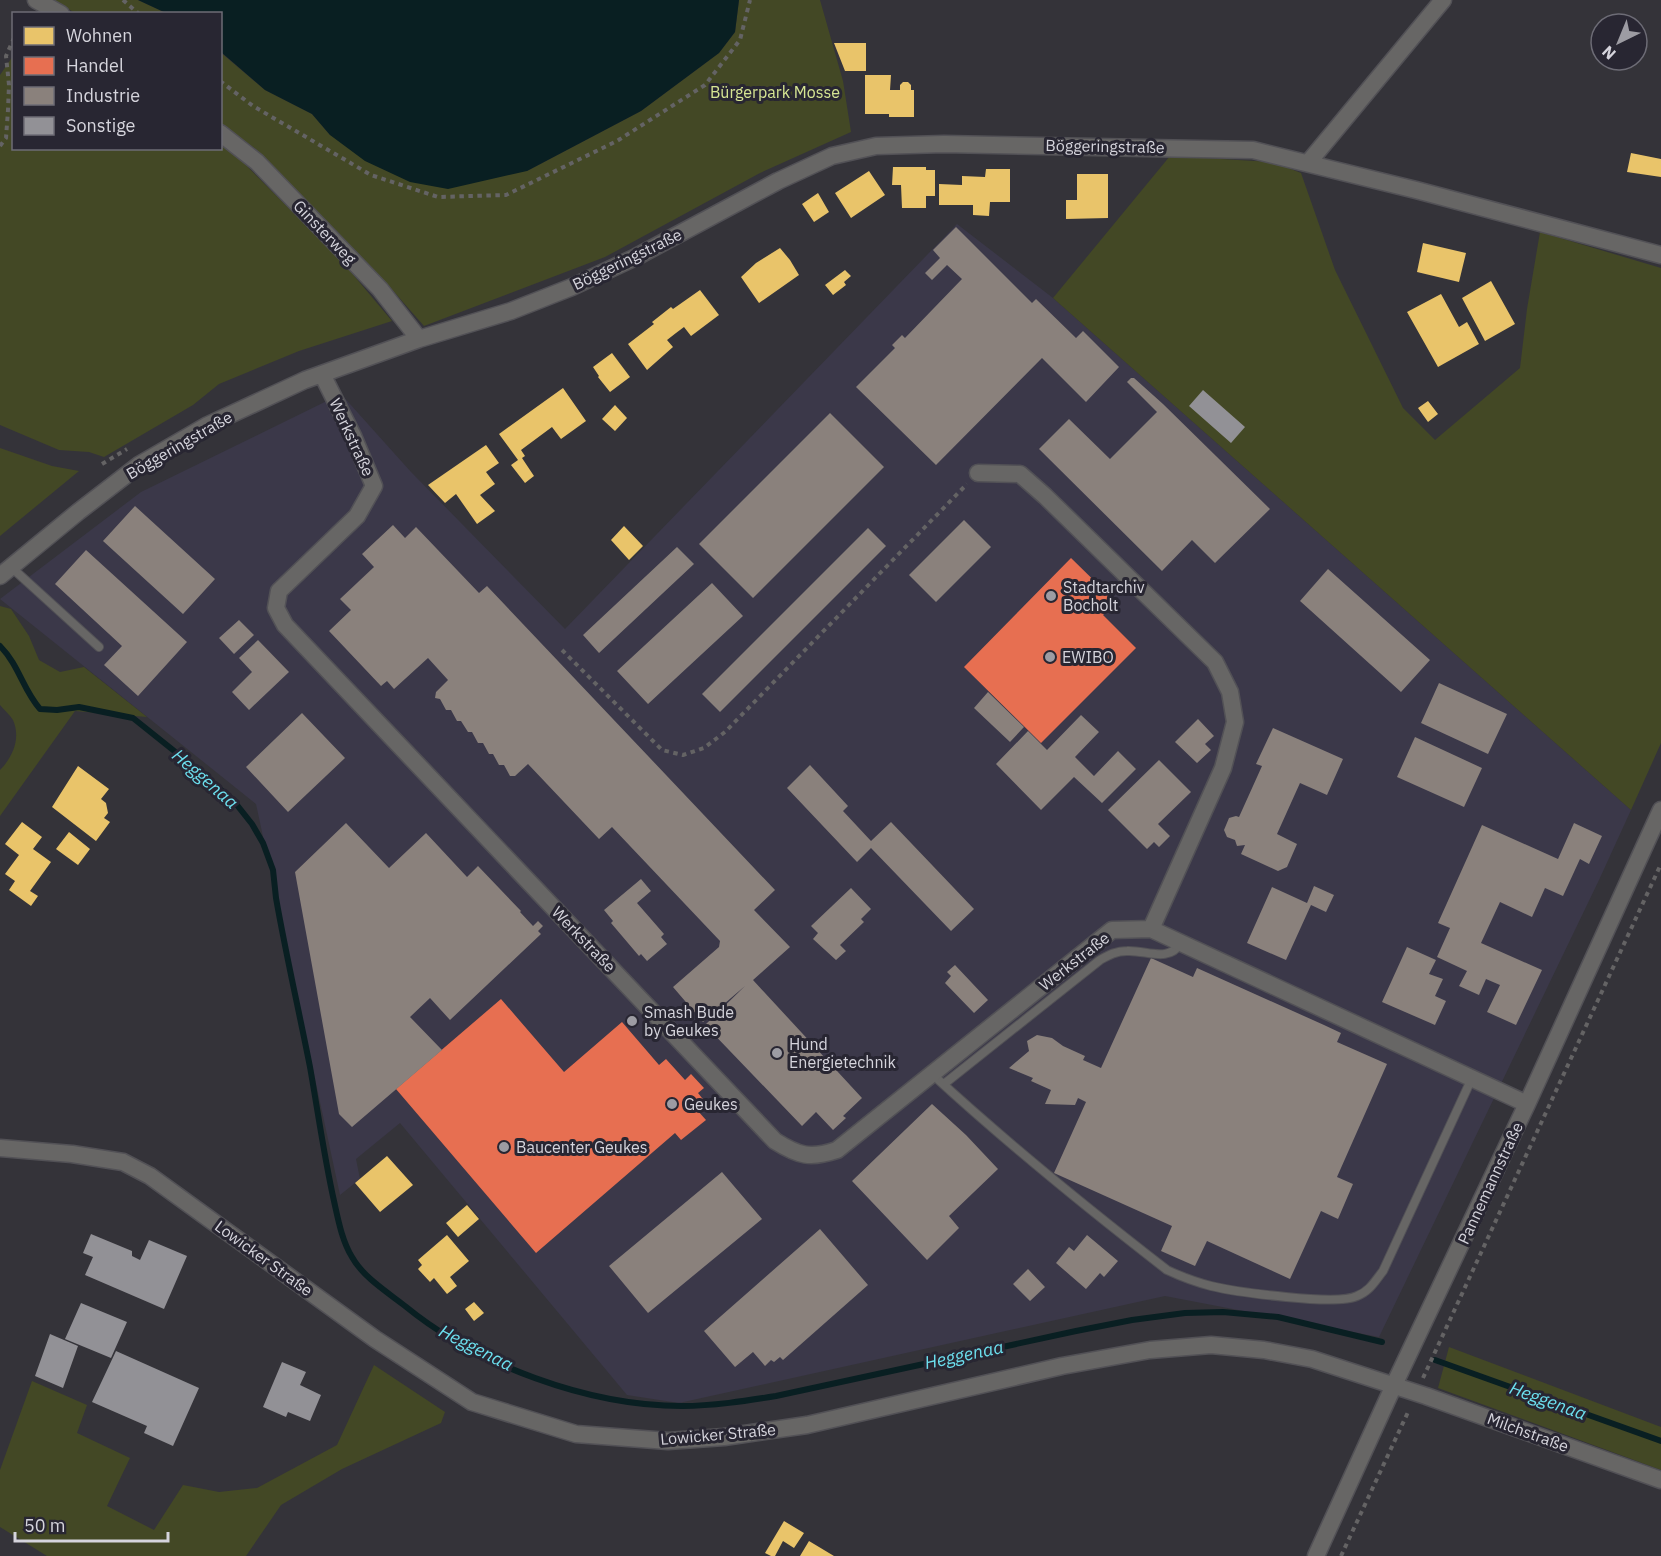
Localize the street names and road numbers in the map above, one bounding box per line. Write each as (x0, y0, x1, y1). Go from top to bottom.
street label: Böggeringstraße (1045, 135, 1165, 157)
street label: Ginsterweg (289, 196, 361, 269)
street label: Böggeringstraße (569, 224, 685, 294)
street label: Werkstraße (325, 395, 379, 479)
street label: Böggeringstraße (122, 406, 236, 483)
street label: Werkstraße (548, 902, 620, 976)
street label: Werkstraße (1035, 927, 1113, 995)
street label: Pannemannstraße (1453, 1119, 1527, 1247)
street label: Lowicker Straße (211, 1216, 317, 1300)
street label: Milchstraße (1485, 1408, 1572, 1456)
street label: Lowicker Straße (659, 1419, 777, 1449)

